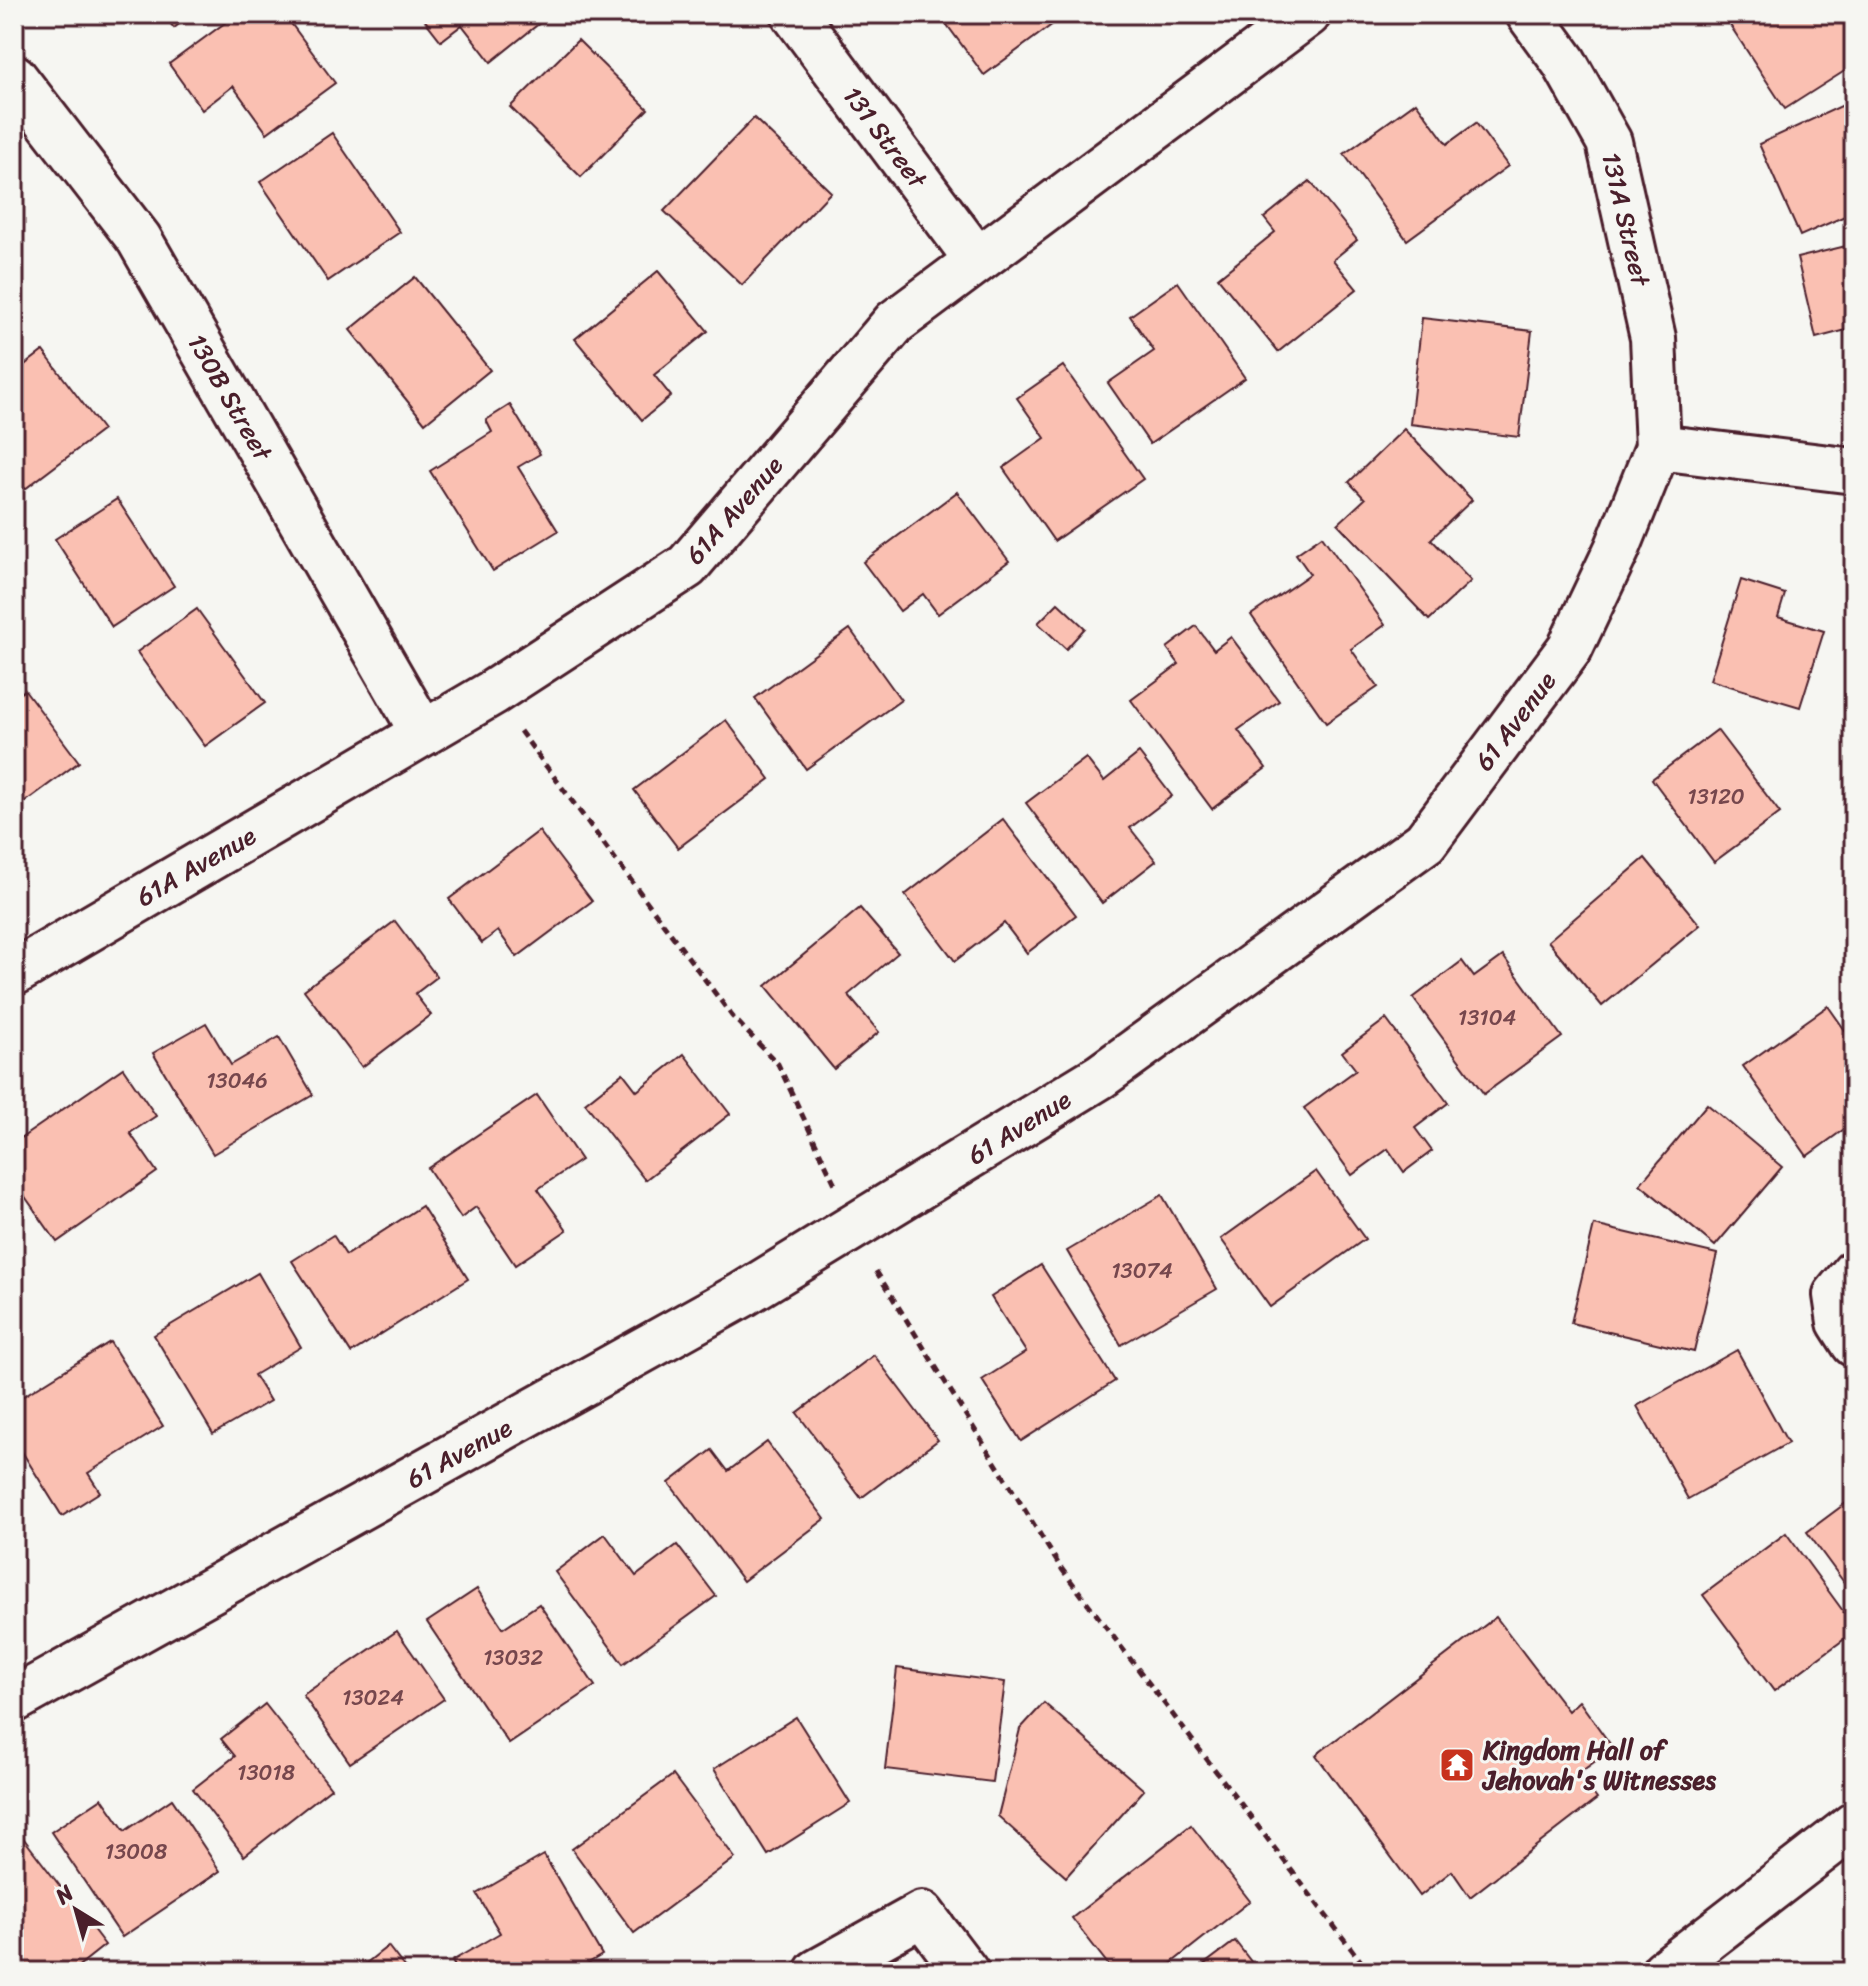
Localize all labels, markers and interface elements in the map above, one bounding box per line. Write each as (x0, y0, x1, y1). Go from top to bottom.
street label: 131 Street (831, 76, 940, 200)
street label: 131A Street (1588, 148, 1664, 292)
street label: 130B Street (175, 325, 286, 471)
street label: 61A Avenue (673, 445, 795, 575)
street label: 61 Avenue (1462, 661, 1568, 781)
house number: 13120 (1687, 777, 1745, 816)
street label: 61A Avenue (127, 813, 265, 919)
house number: 13104 (1458, 998, 1517, 1037)
house number: 13046 (206, 1061, 268, 1100)
street label: 61 Avenue (958, 1077, 1081, 1177)
house number: 13074 (1111, 1251, 1173, 1290)
street label: 61 Avenue (397, 1405, 521, 1501)
house number: 13032 (483, 1638, 543, 1677)
house number: 13024 (342, 1678, 404, 1717)
place label: Kingdom Hall of Jehovah's Witnesses (1481, 1727, 1717, 1803)
temple icon: Kingdom Hall of Jehovah's Witnesses (1438, 1746, 1476, 1784)
house number: 13018 (237, 1753, 295, 1792)
house number: 13008 (105, 1832, 167, 1871)
north arrow (36, 1870, 116, 1950)
text: N (46, 1874, 83, 1915)

